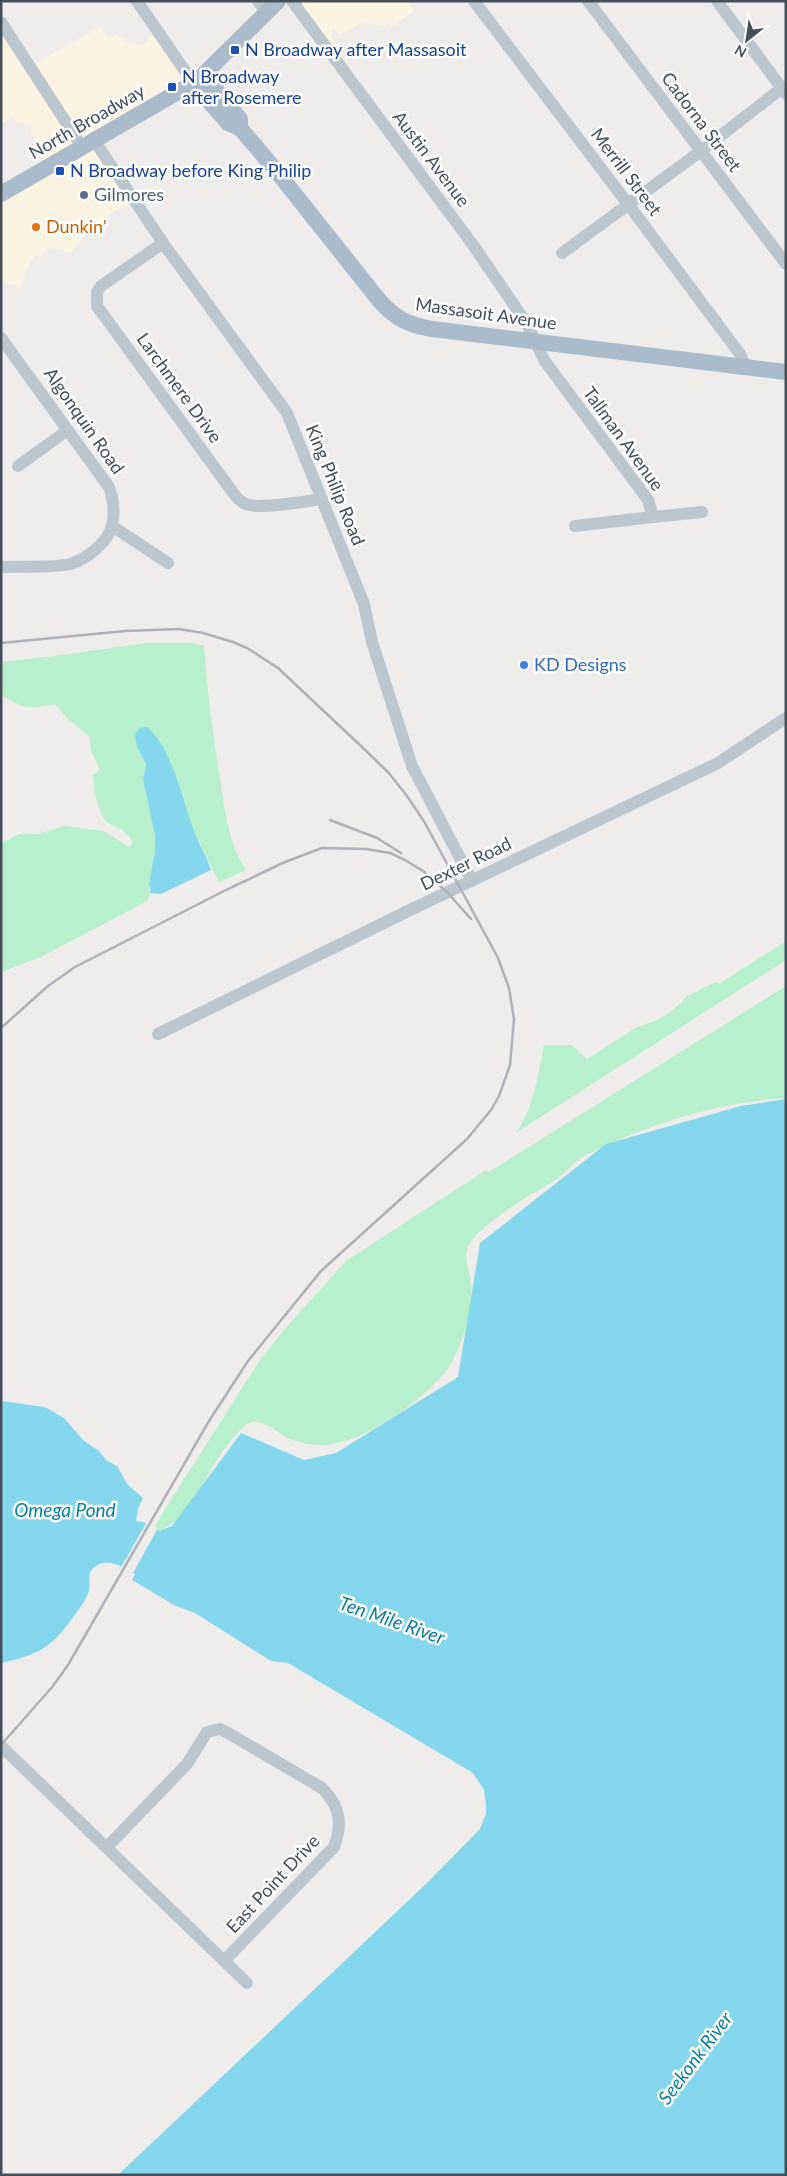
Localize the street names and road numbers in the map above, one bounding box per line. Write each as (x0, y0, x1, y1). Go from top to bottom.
street label: Cadorna Street (657, 67, 747, 176)
street label: North Broadway (25, 79, 149, 163)
street label: Austin Avenue (389, 106, 475, 211)
street label: Merrill Street (587, 123, 667, 220)
street label: Massasoit Avenue (414, 292, 558, 334)
street label: Larchmere Drive (133, 328, 227, 447)
street label: Algonquin Road (40, 363, 130, 478)
street label: Tallman Avenue (579, 382, 669, 495)
street label: King Philip Road (302, 421, 370, 548)
street label: Dexter Road (416, 832, 515, 895)
street label: East Point Drive (221, 1829, 324, 1937)

